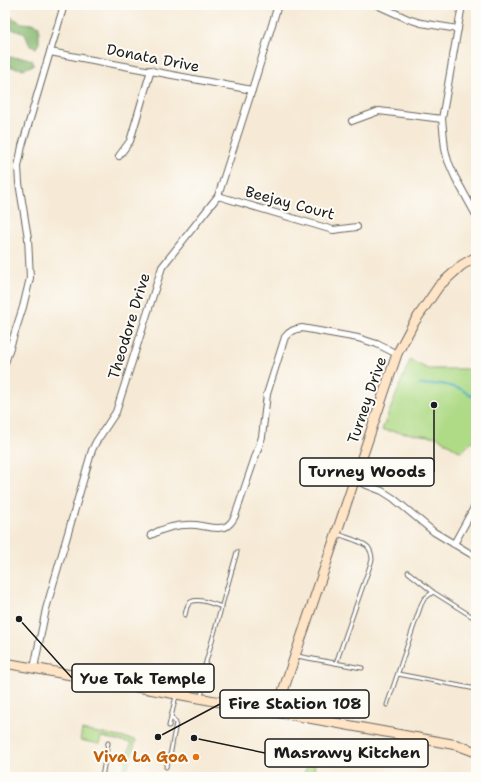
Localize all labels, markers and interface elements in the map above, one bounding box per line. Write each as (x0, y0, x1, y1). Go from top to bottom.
street label: Donata Drive (105, 39, 201, 77)
street label: Beejay Court (243, 181, 337, 225)
street label: Theodore Drive (103, 270, 155, 382)
street label: Turney Drive (343, 354, 391, 446)
callout: Turney Woods (300, 458, 434, 486)
text: Turney Woods (308, 461, 426, 482)
callout: Yue Tak Temple (72, 664, 214, 692)
text: Yue Tak Temple (80, 668, 206, 689)
callout: Fire Station 108 (220, 690, 369, 718)
text: Fire Station 108 (228, 693, 362, 714)
callout: Masrawy Kitchen (265, 739, 428, 767)
text: Masrawy Kitchen (274, 742, 421, 763)
place label: Viva La Goa (93, 747, 189, 767)
marker: Viva La Goa (191, 752, 201, 762)

